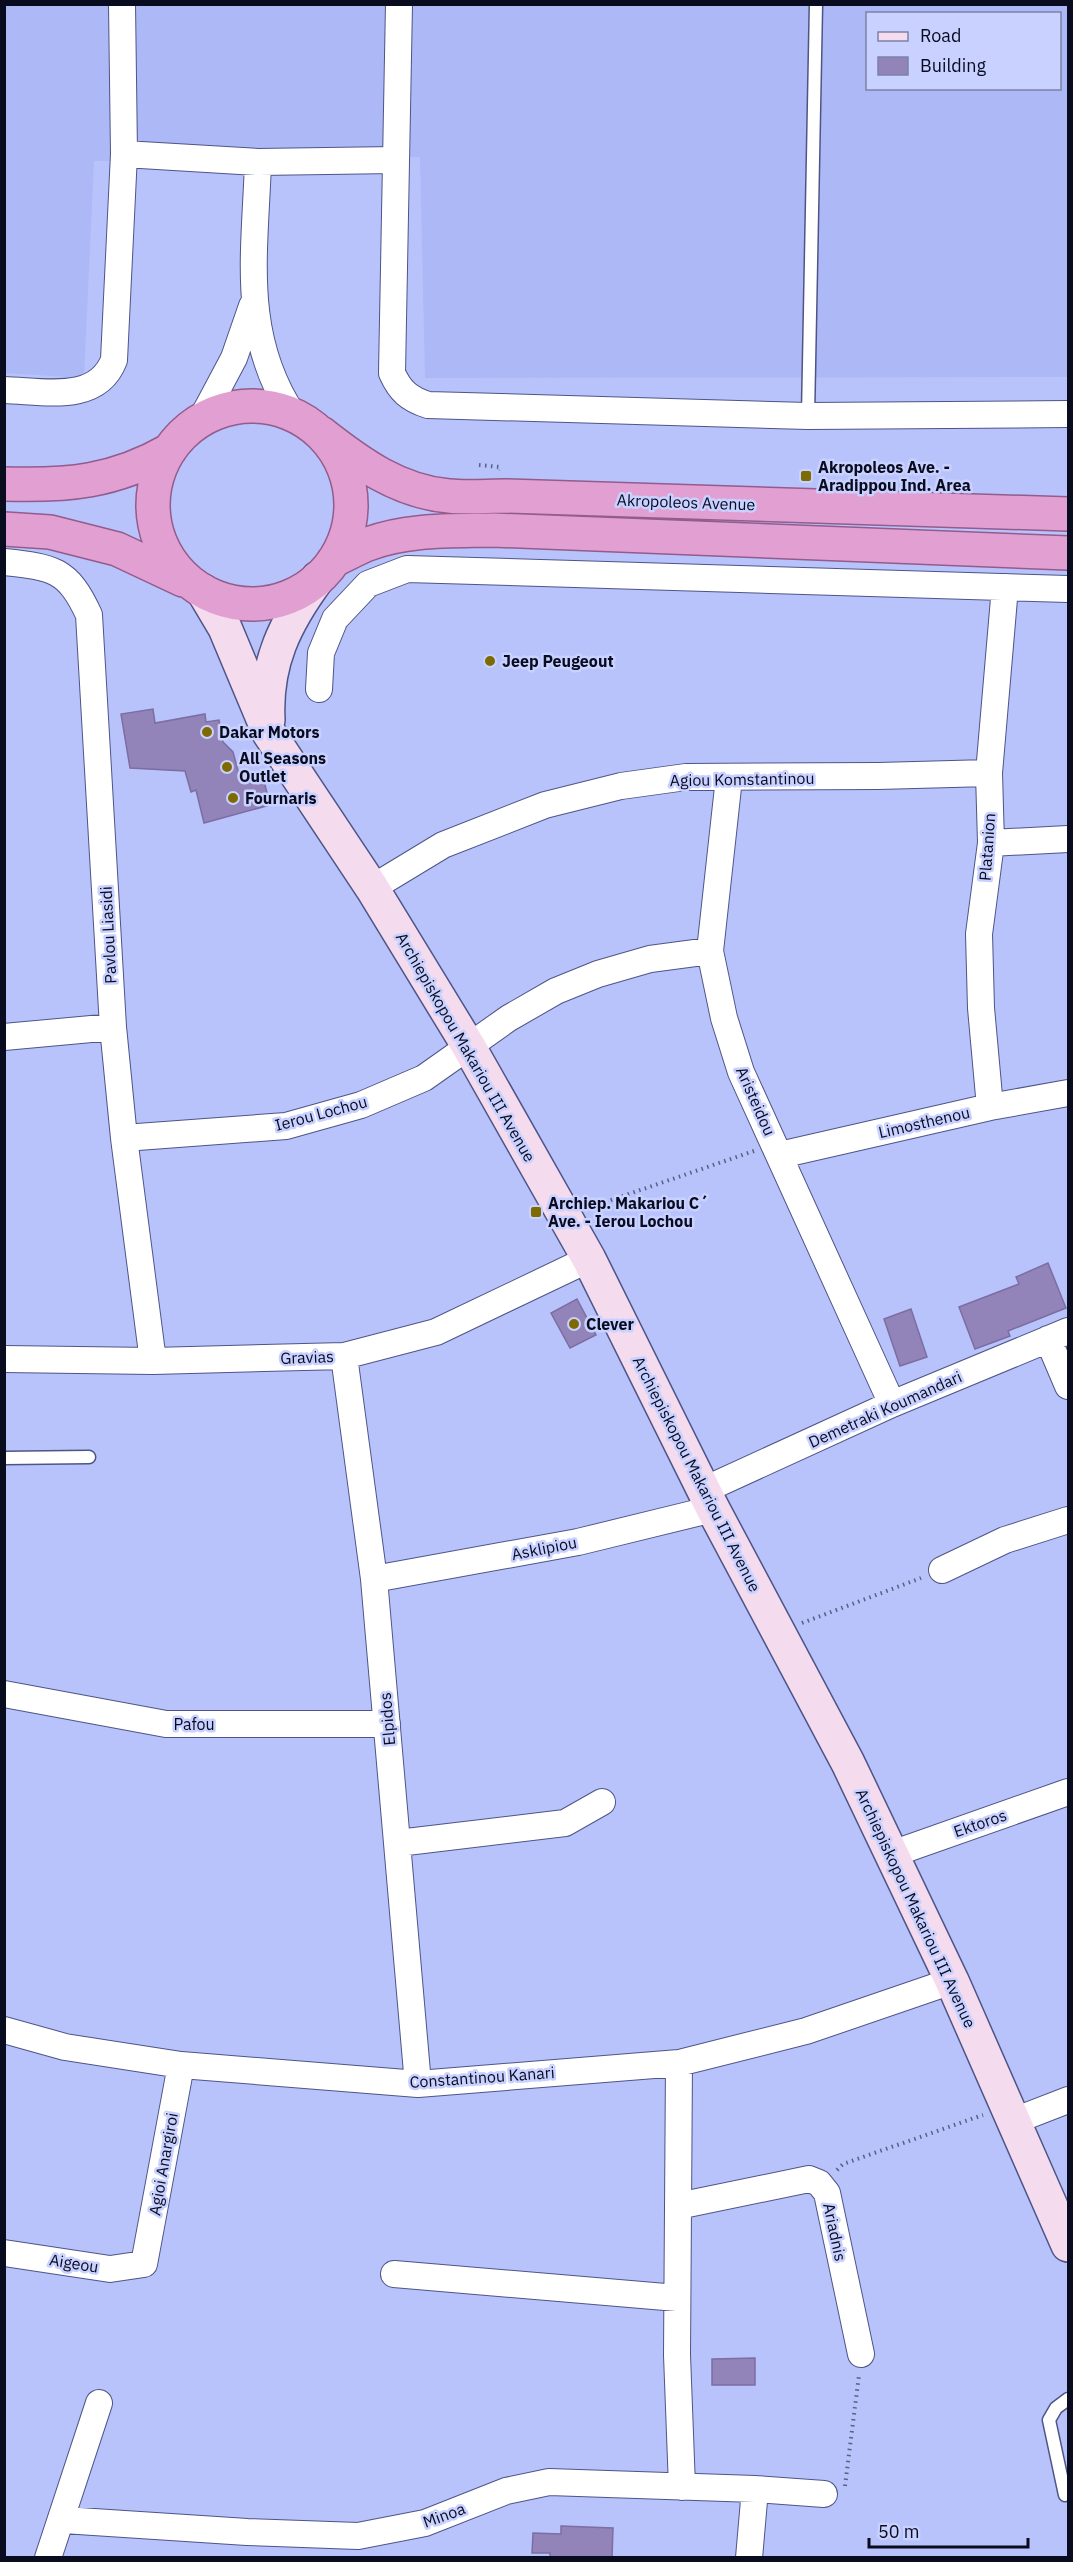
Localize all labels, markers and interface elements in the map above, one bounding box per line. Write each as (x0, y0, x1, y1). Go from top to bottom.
legend (866, 12, 1061, 90)
text: Road (920, 24, 961, 47)
text: Building (920, 54, 987, 77)
place label: Akropoleos Ave. - Aradippou Ind. Area (818, 457, 971, 495)
marker: Akropoleos Ave. - Aradippou Ind. Area (799, 469, 813, 483)
street label: Akropoleos Avenue (616, 490, 756, 514)
place label: Jeep Peugeout (502, 651, 614, 671)
marker: Jeep Peugeout (483, 654, 497, 668)
place label: Dakar Motors (219, 722, 319, 742)
marker: Dakar Motors (200, 725, 214, 739)
place label: All Seasons Outlet (239, 748, 326, 786)
marker: All Seasons Outlet (220, 760, 234, 774)
street label: Agiou Komstantinou (669, 768, 815, 790)
place label: Fournaris (245, 788, 317, 808)
marker: Fournaris (226, 791, 240, 805)
street label: Platanion (975, 812, 999, 882)
street label: Pavlou Liasidi (95, 886, 121, 984)
street label: Archiepiskopou Makariou III Avenue (392, 929, 540, 1166)
street label: Aristeidou (732, 1063, 780, 1139)
street label: Ierou Lochou (273, 1091, 369, 1135)
street label: Limosthenou (876, 1102, 972, 1142)
place label: Archiep. Makariou C´ Ave. - Ierou Lochou (548, 1193, 709, 1231)
marker: Archiep. Makariou C´ Ave. - Ierou Lochou (529, 1205, 543, 1219)
place label: Clever (586, 1314, 635, 1334)
marker: Clever (567, 1317, 581, 1331)
street label: Gravias (280, 1346, 334, 1368)
street label: Archiepiskopou Makariou III Avenue (629, 1353, 765, 1595)
street label: Demetraki Koumandari (805, 1366, 965, 1452)
street label: Asklipiou (510, 1532, 578, 1564)
street label: Elpidos (375, 1692, 399, 1746)
street label: Pafou (173, 1714, 215, 1734)
street label: Archiepiskopou Makariou III Avenue (852, 1785, 980, 2031)
street label: Ektoros (951, 1805, 1009, 1841)
street label: Constantinou Kanari (409, 2062, 555, 2092)
street label: Agioi Anargiroi (144, 2111, 182, 2217)
street label: Ariadnis (819, 2201, 851, 2263)
street label: Aigeou (48, 2249, 100, 2277)
street label: Minoa (420, 2498, 468, 2532)
scale bar (869, 2511, 1028, 2549)
text: 50 m (878, 2520, 920, 2543)

